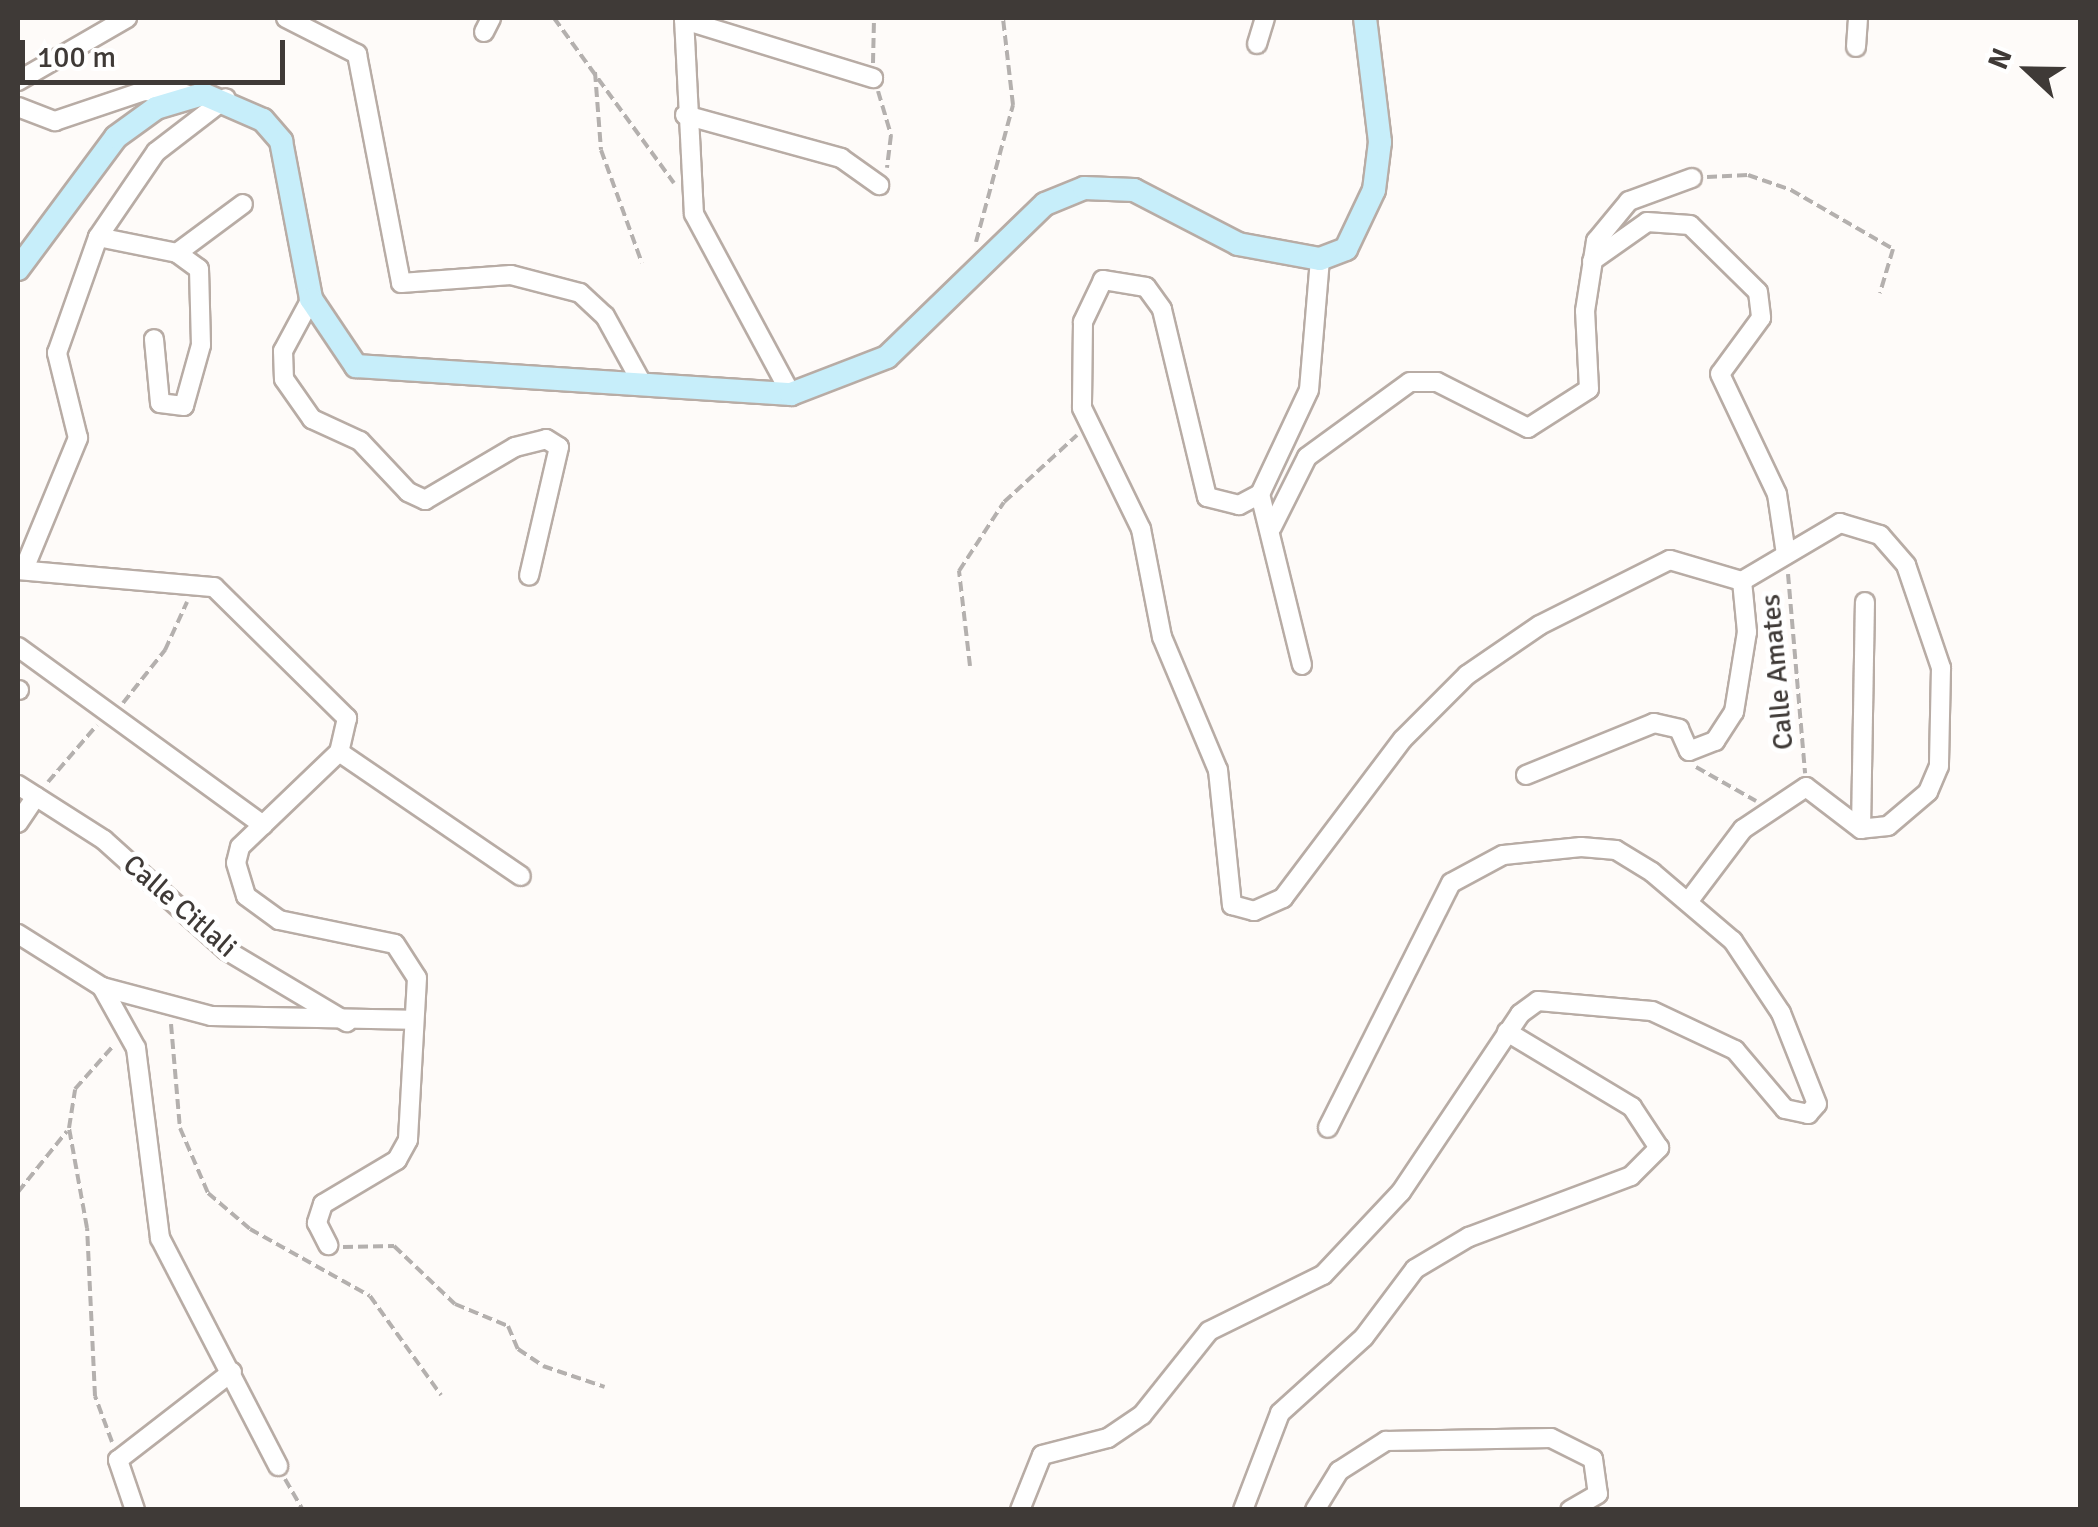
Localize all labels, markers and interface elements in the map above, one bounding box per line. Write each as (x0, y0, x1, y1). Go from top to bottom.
scale bar (25, 20, 290, 82)
north arrow (1978, 20, 2078, 120)
text: 100 m (37, 39, 116, 76)
text: N (1981, 43, 2020, 74)
street label: Calle Amates (1753, 593, 1801, 751)
street label: Calle Citlali (116, 848, 244, 964)

